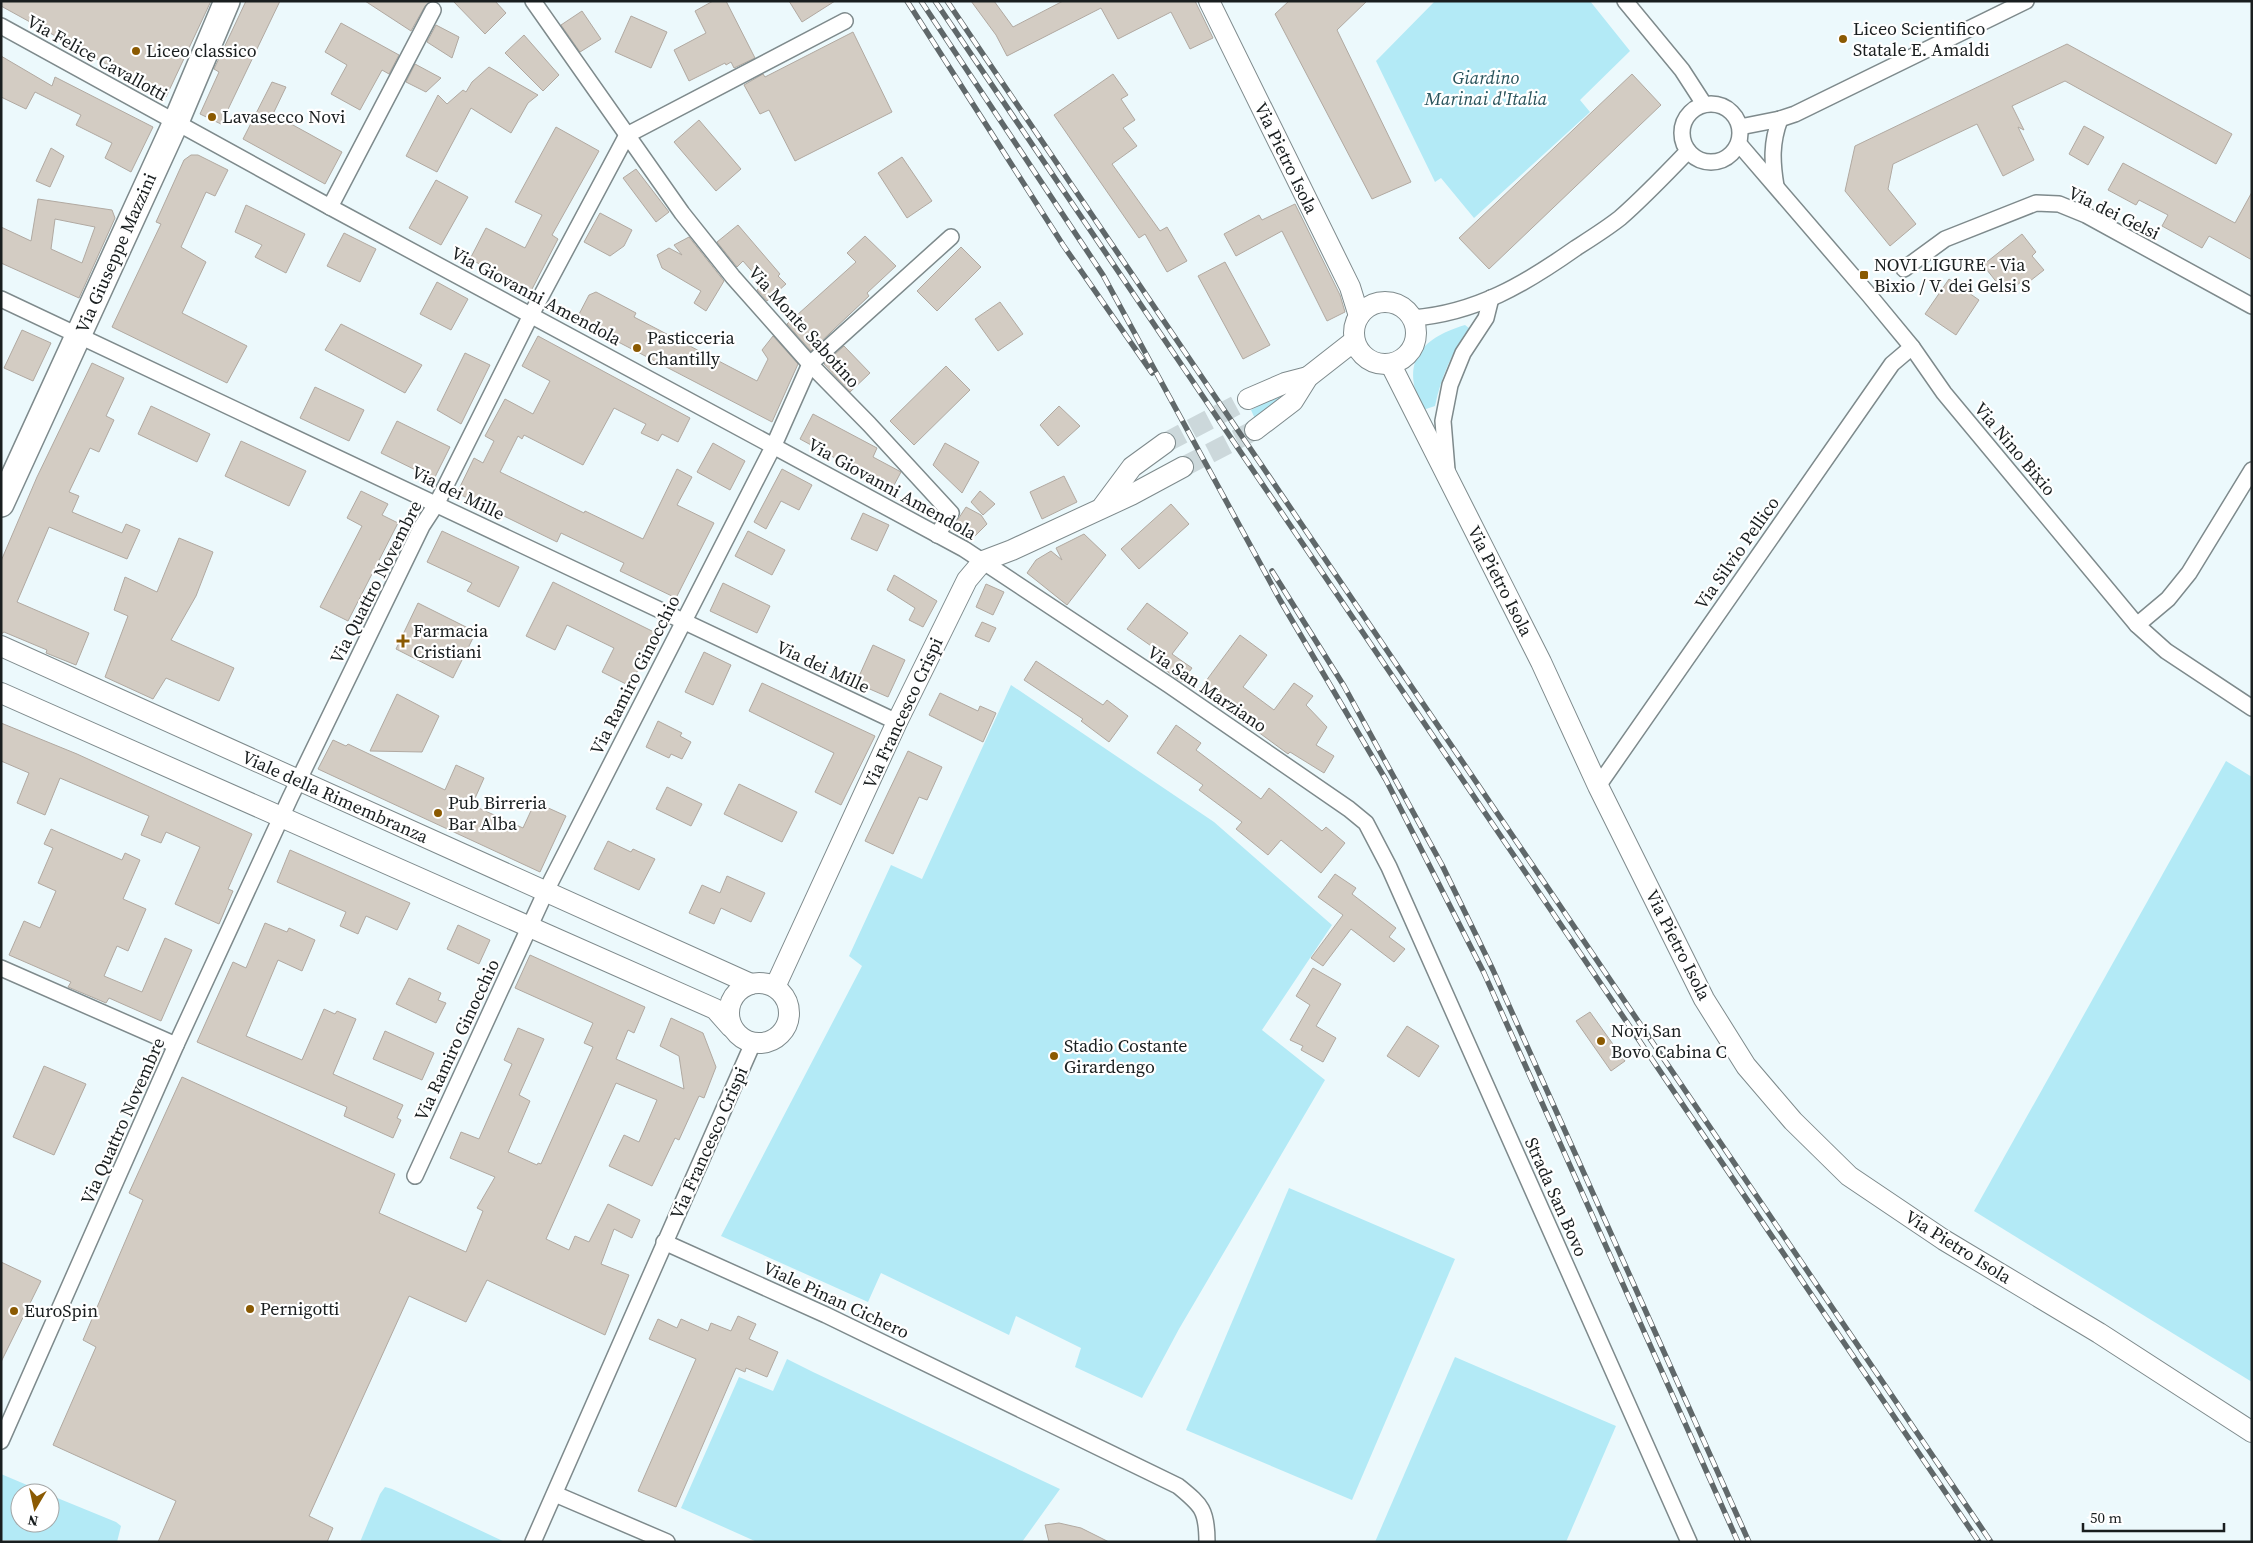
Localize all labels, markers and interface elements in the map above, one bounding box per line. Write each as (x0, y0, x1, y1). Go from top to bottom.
street label: Via Felice Cavallotti (22, 8, 172, 107)
place label: Liceo Scientifico Statale E. Amaldi (1853, 16, 1990, 62)
marker: Liceo Scientifico Statale E. Amaldi (1837, 33, 1849, 45)
place label: Liceo classico (146, 38, 257, 63)
marker: Liceo classico (130, 45, 142, 57)
park label: Giardino Marinai d'Italia (1424, 65, 1548, 111)
street label: Via Pietro Isola (1249, 98, 1325, 218)
place label: Lavasecco Novi (222, 104, 345, 129)
marker: Lavasecco Novi (206, 111, 218, 123)
street label: Via Giuseppe Mazzini (69, 169, 162, 337)
street label: Via dei Gelsi (2064, 180, 2164, 246)
street label: Via Giovanni Amendola (447, 240, 627, 351)
place label: NOVI LIGURE - Via Bixio / V. dei Gelsi S (1874, 252, 2031, 298)
street label: Via Monte Sabotino (743, 260, 866, 393)
marker: NOVI LIGURE - Via Bixio / V. dei Gelsi S (1858, 269, 1870, 281)
place label: Pasticceria Chantilly (647, 325, 736, 371)
marker: Pasticceria Chantilly (631, 342, 643, 354)
street label: Via Nino Bixio (1969, 396, 2062, 501)
street label: Via Giovanni Amendola (803, 432, 982, 546)
street label: Via dei Mille (407, 459, 509, 526)
street label: Via Silvio Pellico (1688, 491, 1785, 614)
street label: Via Quattro Novembre (324, 496, 428, 668)
street label: Via Pietro Isola (1462, 521, 1539, 641)
street label: Via Ramiro Ginocchio (583, 591, 686, 759)
place label: Farmacia Cristiani (413, 618, 489, 664)
street label: Via Francesco Crispi (857, 633, 949, 792)
street label: Via dei Mille (772, 634, 874, 699)
marker: Farmacia Cristiani (397, 635, 409, 647)
street label: Via San Marziano (1142, 639, 1272, 738)
street label: Viale della Rimembranza (238, 744, 433, 849)
place label: Pub Birreria Bar Alba (448, 790, 548, 836)
marker: Pub Birreria Bar Alba (432, 807, 444, 819)
street label: Via Pietro Isola (1640, 885, 1717, 1005)
street label: Via Ramiro Ginocchio (408, 955, 505, 1125)
place label: Novi San Bovo Cabina C (1611, 1018, 1727, 1064)
street label: Via Quattro Novembre (74, 1033, 171, 1208)
place label: Stadio Costante Girardengo (1064, 1033, 1188, 1079)
marker: Novi San Bovo Cabina C (1595, 1035, 1607, 1047)
marker: Stadio Costante Girardengo (1048, 1050, 1060, 1062)
street label: Via Francesco Crispi (664, 1063, 753, 1223)
street label: Strada San Bovo (1519, 1133, 1594, 1260)
street label: Via Pietro Isola (1900, 1204, 2017, 1290)
street label: Viale Pinan Cichero (759, 1255, 914, 1344)
place label: Pernigotti (260, 1296, 339, 1321)
place label: EuroSpin (24, 1298, 98, 1323)
marker: Pernigotti (244, 1303, 256, 1315)
marker: EuroSpin (8, 1305, 20, 1317)
north arrow (10, 1483, 60, 1533)
scale bar (2083, 1500, 2224, 1532)
text: 50 m (2090, 1507, 2122, 1528)
text: N (26, 1510, 40, 1532)

